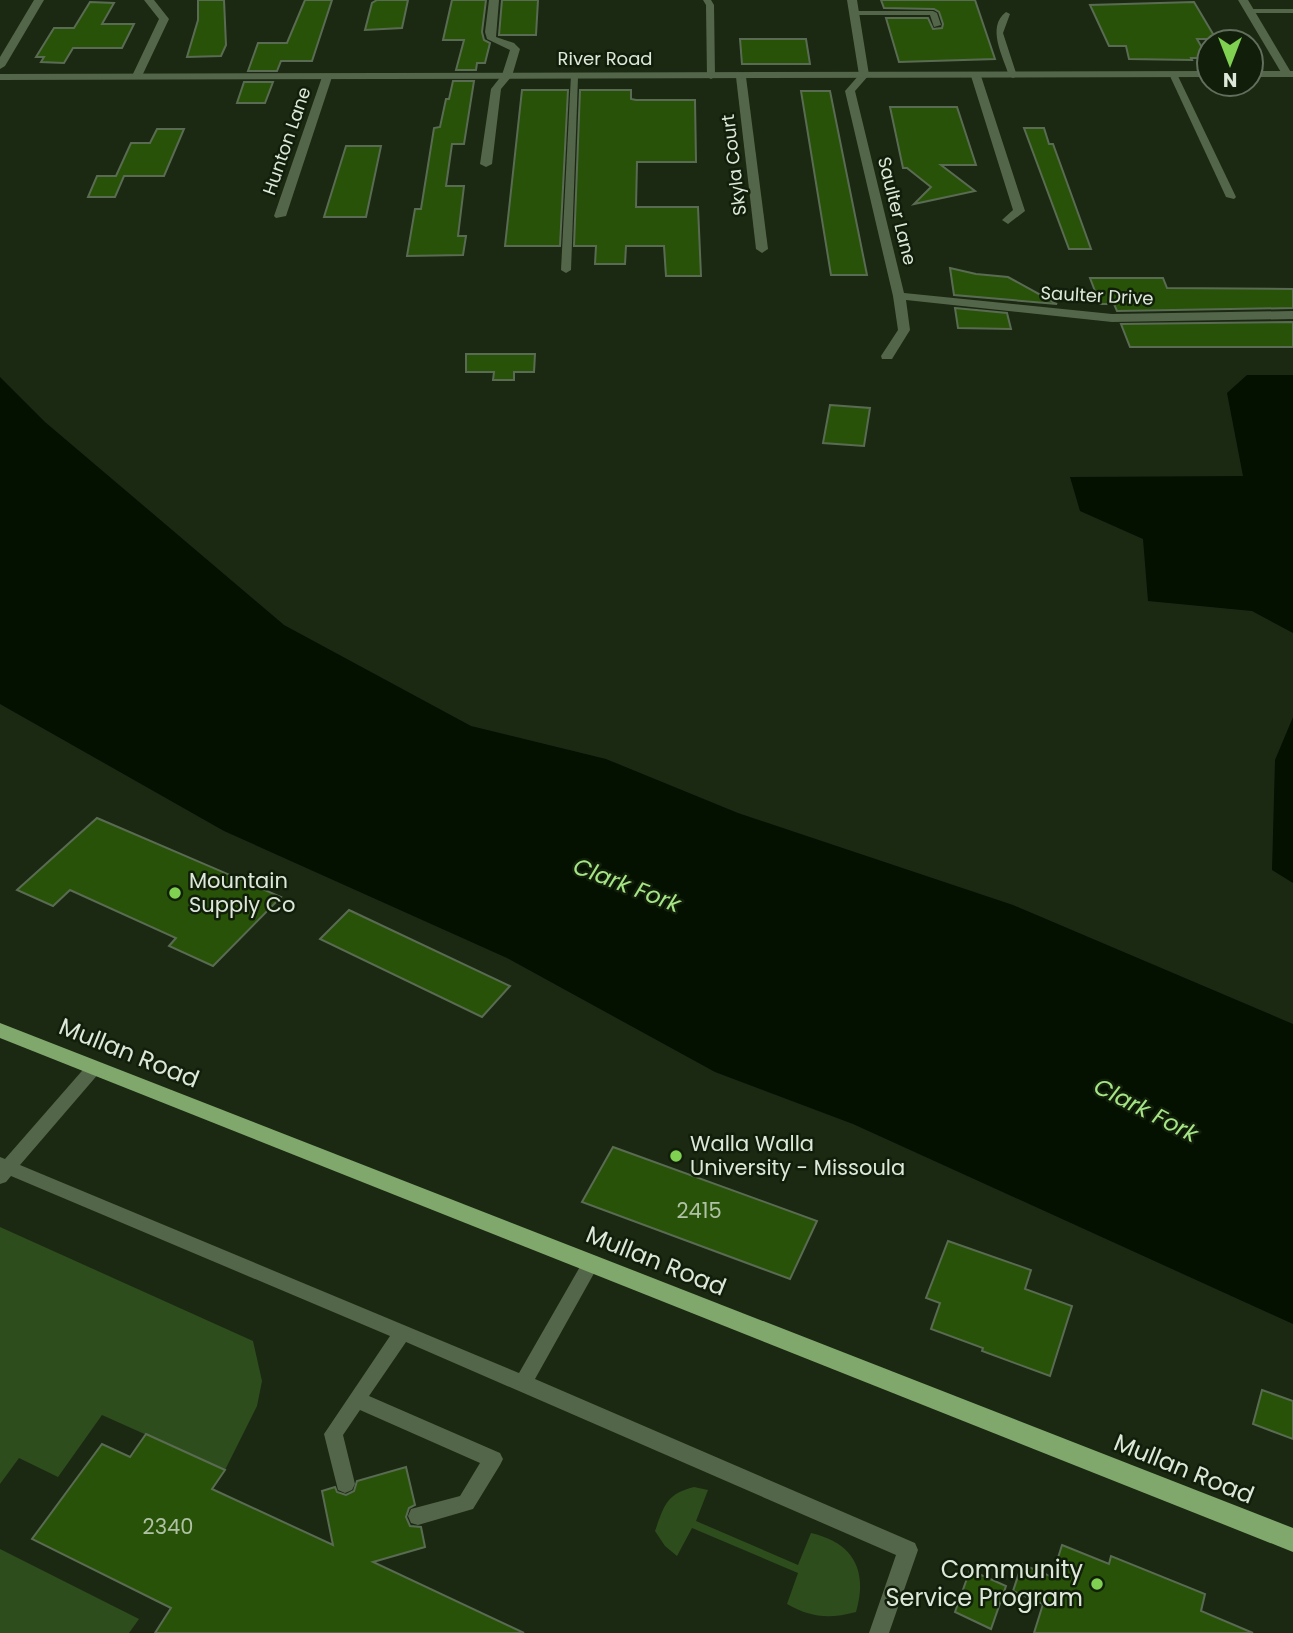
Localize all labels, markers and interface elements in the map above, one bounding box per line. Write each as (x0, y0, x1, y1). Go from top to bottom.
north arrow (1195, 28, 1265, 98)
street label: River Road (558, 46, 652, 71)
text: N (1223, 66, 1237, 93)
street label: Hunton Lane (256, 84, 317, 198)
street label: Skyla Court (715, 113, 752, 217)
street label: Saulter Lane (872, 154, 923, 268)
street label: Saulter Drive (1040, 280, 1154, 311)
water label: Clark Fork (569, 850, 687, 921)
place label: Mountain Supply Co (189, 866, 295, 919)
marker: Mountain Supply Co (167, 885, 183, 901)
street label: Mullan Road (54, 1009, 204, 1096)
water label: Clark Fork (1088, 1070, 1205, 1150)
place label: Walla Walla University - Missoula (690, 1129, 905, 1182)
marker: Walla Walla University - Missoula (668, 1148, 684, 1164)
house number: 2415 (676, 1196, 722, 1225)
street label: Mullan Road (581, 1217, 731, 1304)
street label: Mullan Road (1109, 1425, 1259, 1512)
house number: 2340 (143, 1512, 193, 1541)
place label: Community Service Program (886, 1553, 1083, 1614)
marker: Community Service Program (1089, 1576, 1105, 1592)

